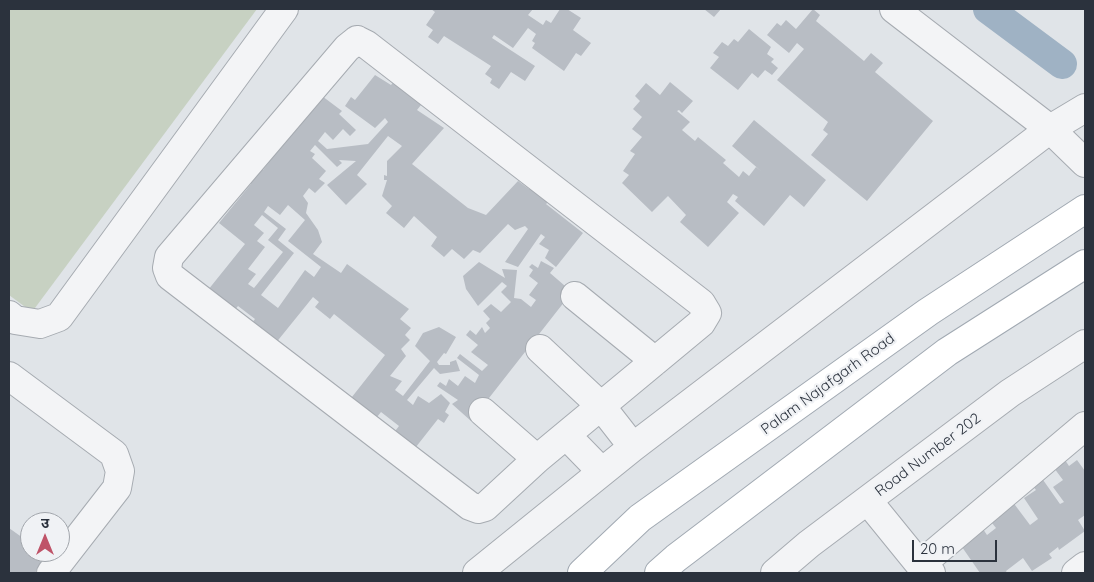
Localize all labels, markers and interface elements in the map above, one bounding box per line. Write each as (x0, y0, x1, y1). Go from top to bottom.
street label: Palam Najafgarh Road (758, 329, 898, 439)
street label: Road Number 202 (872, 409, 984, 501)
north arrow (20, 512, 70, 562)
text: उ (41, 514, 49, 532)
scale bar (914, 530, 999, 562)
text: 20 m (920, 539, 955, 558)

